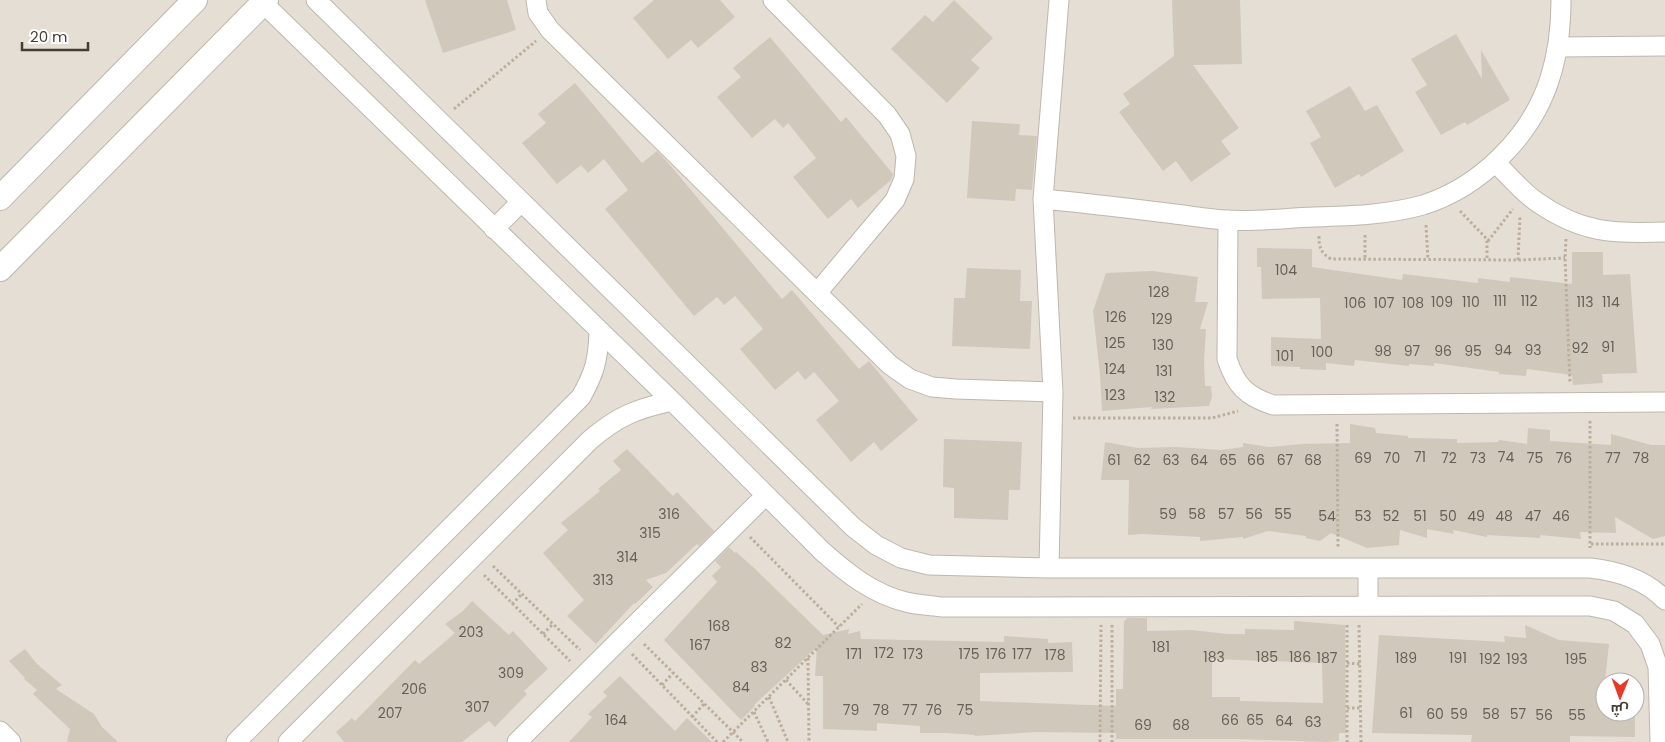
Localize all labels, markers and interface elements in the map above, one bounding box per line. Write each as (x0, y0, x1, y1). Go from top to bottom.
scale bar (22, 20, 89, 52)
text: 20 m (30, 26, 68, 47)
house number: 104 (1275, 260, 1297, 280)
house number: 128 (1148, 282, 1170, 302)
house number: 111 (1493, 291, 1507, 311)
house number: 112 (1520, 291, 1538, 311)
house number: 109 (1431, 292, 1453, 312)
house number: 110 (1462, 292, 1480, 312)
house number: 113 (1576, 292, 1594, 312)
house number: 114 (1602, 292, 1620, 312)
house number: 106 (1344, 293, 1366, 313)
house number: 107 (1374, 293, 1395, 313)
house number: 108 (1402, 293, 1424, 313)
house number: 126 (1105, 307, 1127, 327)
house number: 129 (1151, 309, 1173, 329)
house number: 125 (1104, 333, 1126, 353)
house number: 130 (1152, 335, 1174, 355)
house number: 91 (1601, 337, 1615, 357)
house number: 92 (1572, 338, 1588, 358)
house number: 94 (1494, 340, 1512, 360)
house number: 93 (1524, 340, 1542, 360)
house number: 98 (1374, 341, 1392, 361)
house number: 97 (1404, 341, 1421, 361)
house number: 96 (1434, 341, 1452, 361)
house number: 95 (1464, 341, 1482, 361)
house number: 100 (1311, 342, 1333, 362)
house number: 101 (1276, 346, 1294, 366)
house number: 124 (1104, 359, 1126, 379)
house number: 131 (1155, 361, 1173, 381)
house number: 123 (1105, 385, 1125, 405)
house number: 132 (1155, 387, 1175, 407)
house number: 71 (1414, 447, 1426, 467)
house number: 74 (1498, 447, 1514, 467)
house number: 69 (1354, 448, 1372, 468)
house number: 70 (1384, 448, 1400, 468)
house number: 72 (1441, 448, 1457, 468)
house number: 73 (1470, 448, 1486, 468)
house number: 75 (1527, 448, 1543, 468)
house number: 76 (1556, 448, 1572, 468)
house number: 77 (1605, 448, 1621, 468)
house number: 78 (1633, 448, 1649, 468)
house number: 61 (1107, 450, 1121, 470)
house number: 62 (1134, 450, 1150, 470)
house number: 63 (1162, 450, 1180, 470)
house number: 64 (1190, 450, 1208, 470)
house number: 65 (1219, 450, 1237, 470)
house number: 66 (1247, 450, 1265, 470)
house number: 67 (1277, 450, 1294, 470)
house number: 68 (1304, 450, 1322, 470)
house number: 316 (658, 504, 680, 524)
house number: 59 (1159, 504, 1177, 524)
house number: 58 (1188, 504, 1206, 524)
house number: 57 (1218, 504, 1235, 524)
house number: 56 (1245, 504, 1263, 524)
house number: 55 (1274, 504, 1292, 524)
house number: 54 (1318, 506, 1336, 526)
house number: 53 (1354, 506, 1372, 526)
house number: 52 (1383, 506, 1399, 526)
house number: 51 (1413, 506, 1427, 526)
house number: 50 (1439, 506, 1457, 526)
house number: 49 (1467, 506, 1485, 526)
house number: 48 (1495, 506, 1513, 526)
house number: 47 (1525, 506, 1542, 526)
house number: 46 (1552, 506, 1570, 526)
house number: 315 (639, 523, 661, 543)
house number: 314 (616, 547, 638, 567)
house number: 313 (593, 570, 613, 590)
house number: 168 (708, 616, 730, 636)
house number: 203 (458, 622, 484, 642)
house number: 82 (775, 633, 791, 653)
house number: 167 (689, 635, 711, 655)
house number: 181 (1152, 637, 1170, 657)
house number: 172 (874, 643, 894, 663)
house number: 171 (846, 644, 862, 664)
house number: 173 (903, 644, 923, 664)
house number: 175 (959, 644, 979, 664)
house number: 176 (985, 644, 1007, 664)
house number: 177 (1012, 644, 1032, 664)
house number: 178 (1045, 645, 1066, 665)
house number: 183 (1203, 647, 1225, 667)
house number: 185 (1256, 647, 1278, 667)
house number: 186 (1289, 647, 1311, 667)
house number: 187 (1317, 648, 1338, 668)
house number: 189 (1395, 648, 1417, 668)
house number: 191 (1449, 648, 1467, 668)
house number: 192 (1479, 649, 1501, 669)
house number: 193 (1506, 649, 1528, 669)
house number: 195 (1565, 649, 1587, 669)
house number: 83 (750, 657, 768, 677)
house number: 309 (498, 663, 524, 683)
north arrow (1595, 672, 1645, 722)
house number: 84 (732, 677, 750, 697)
house number: 206 (401, 679, 427, 699)
house number: 307 (465, 697, 490, 717)
house number: 79 (843, 700, 859, 720)
house number: 78 (873, 700, 889, 720)
house number: 77 (902, 700, 918, 720)
house number: 76 (926, 700, 942, 720)
house number: 75 (957, 700, 973, 720)
text: ش (1611, 700, 1629, 720)
house number: 207 (378, 703, 403, 723)
house number: 61 (1399, 703, 1413, 723)
house number: 60 (1426, 704, 1444, 724)
house number: 59 (1450, 704, 1468, 724)
house number: 58 (1482, 704, 1500, 724)
house number: 57 (1510, 704, 1527, 724)
house number: 56 (1535, 705, 1553, 725)
house number: 55 (1568, 705, 1586, 725)
house number: 164 (605, 710, 627, 730)
house number: 66 (1221, 710, 1239, 730)
house number: 65 (1246, 710, 1264, 730)
house number: 64 (1275, 711, 1293, 731)
house number: 63 (1304, 712, 1322, 732)
house number: 69 (1134, 715, 1152, 735)
house number: 68 (1172, 715, 1190, 735)

